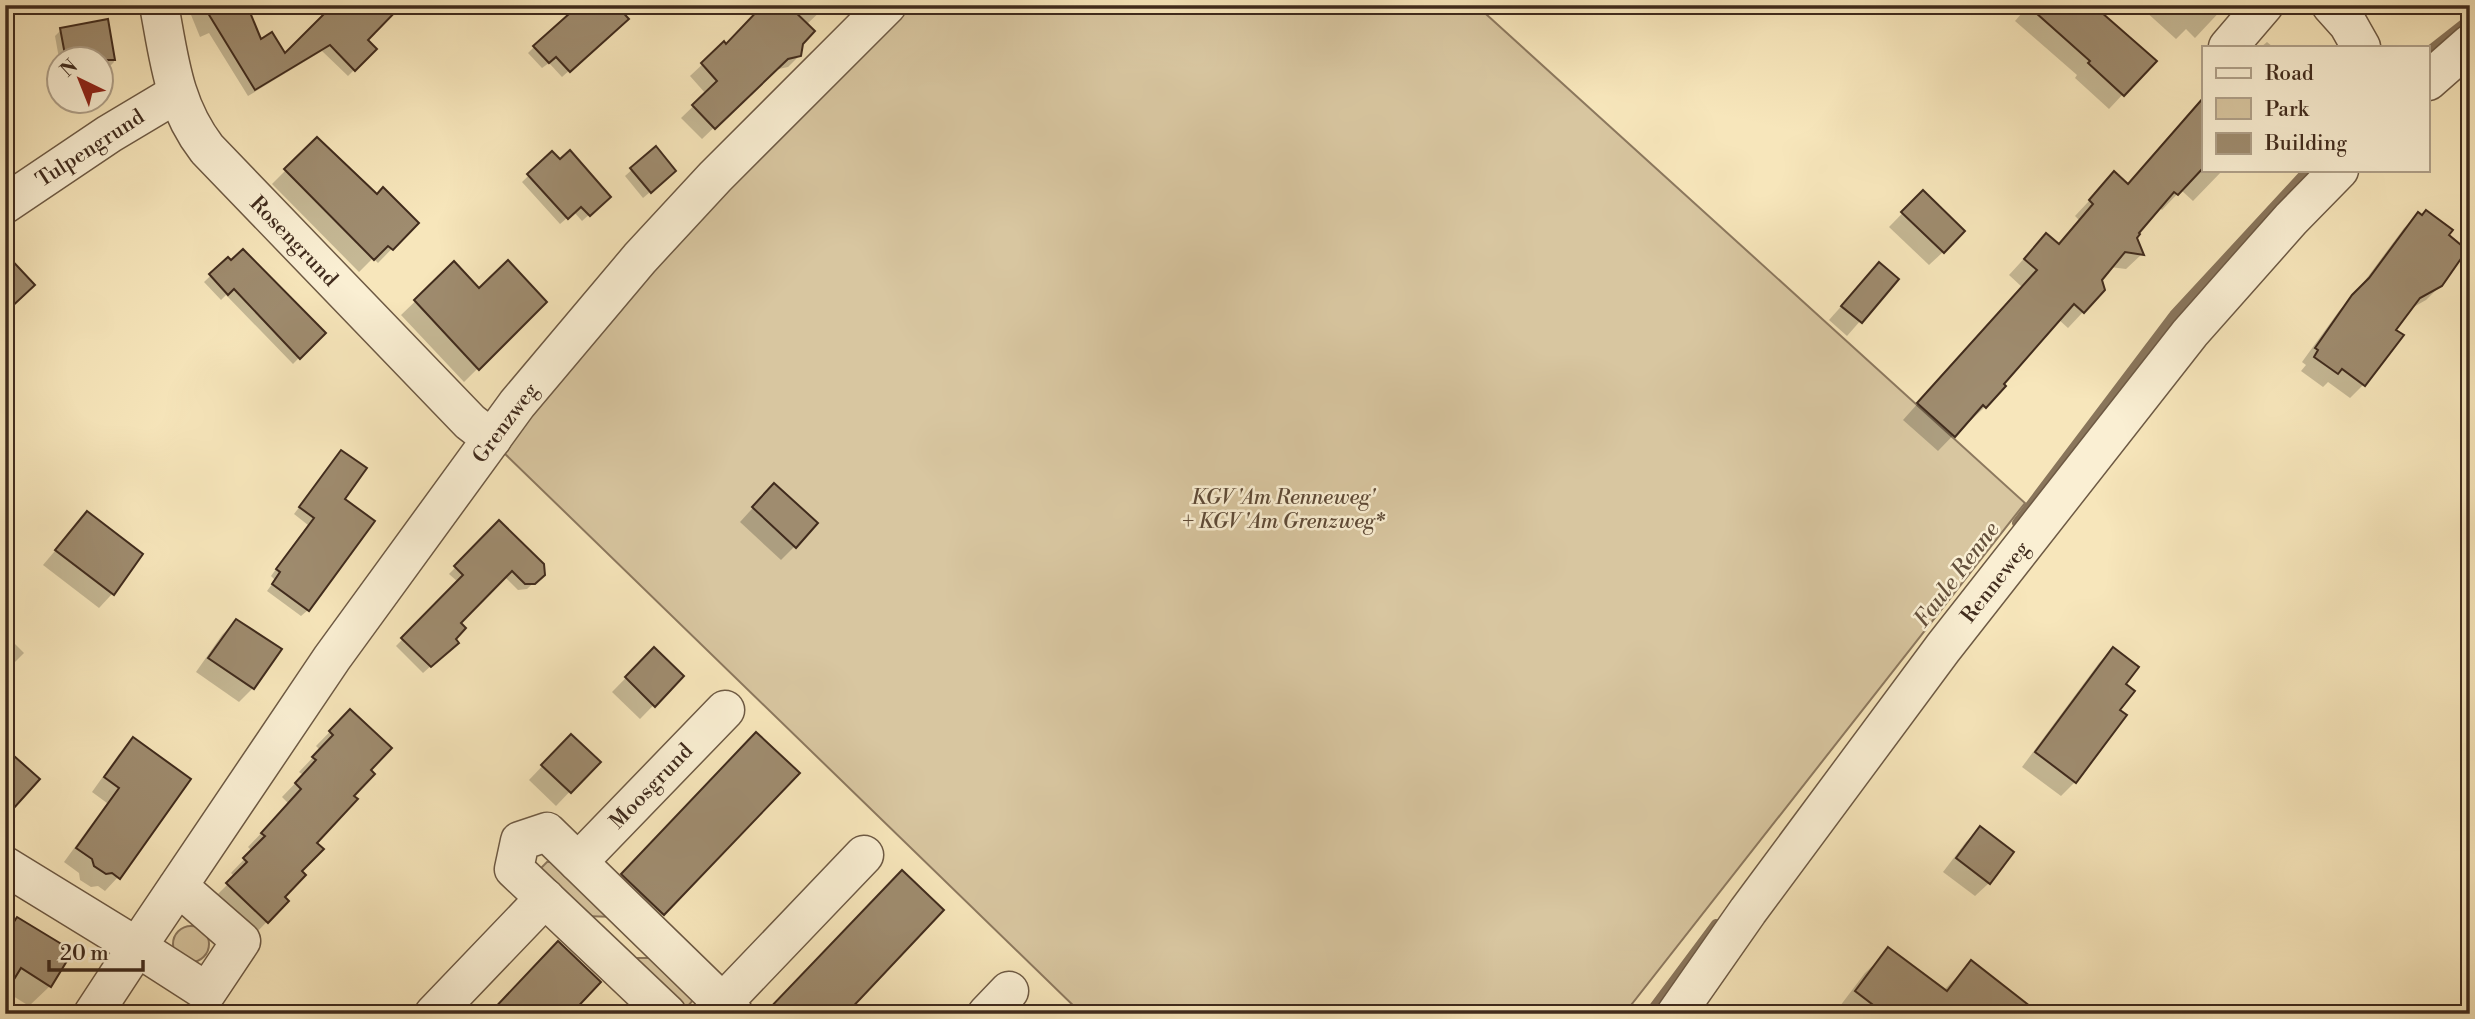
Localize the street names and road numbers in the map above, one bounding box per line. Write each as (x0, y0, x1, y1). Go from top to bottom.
street label: Tulpengrund (31, 104, 150, 193)
street label: Rosengrund (244, 191, 343, 292)
street label: Grenzweg (467, 378, 544, 469)
street label: Renneweg (1956, 537, 2036, 629)
street label: Moosgrund (605, 738, 699, 835)

